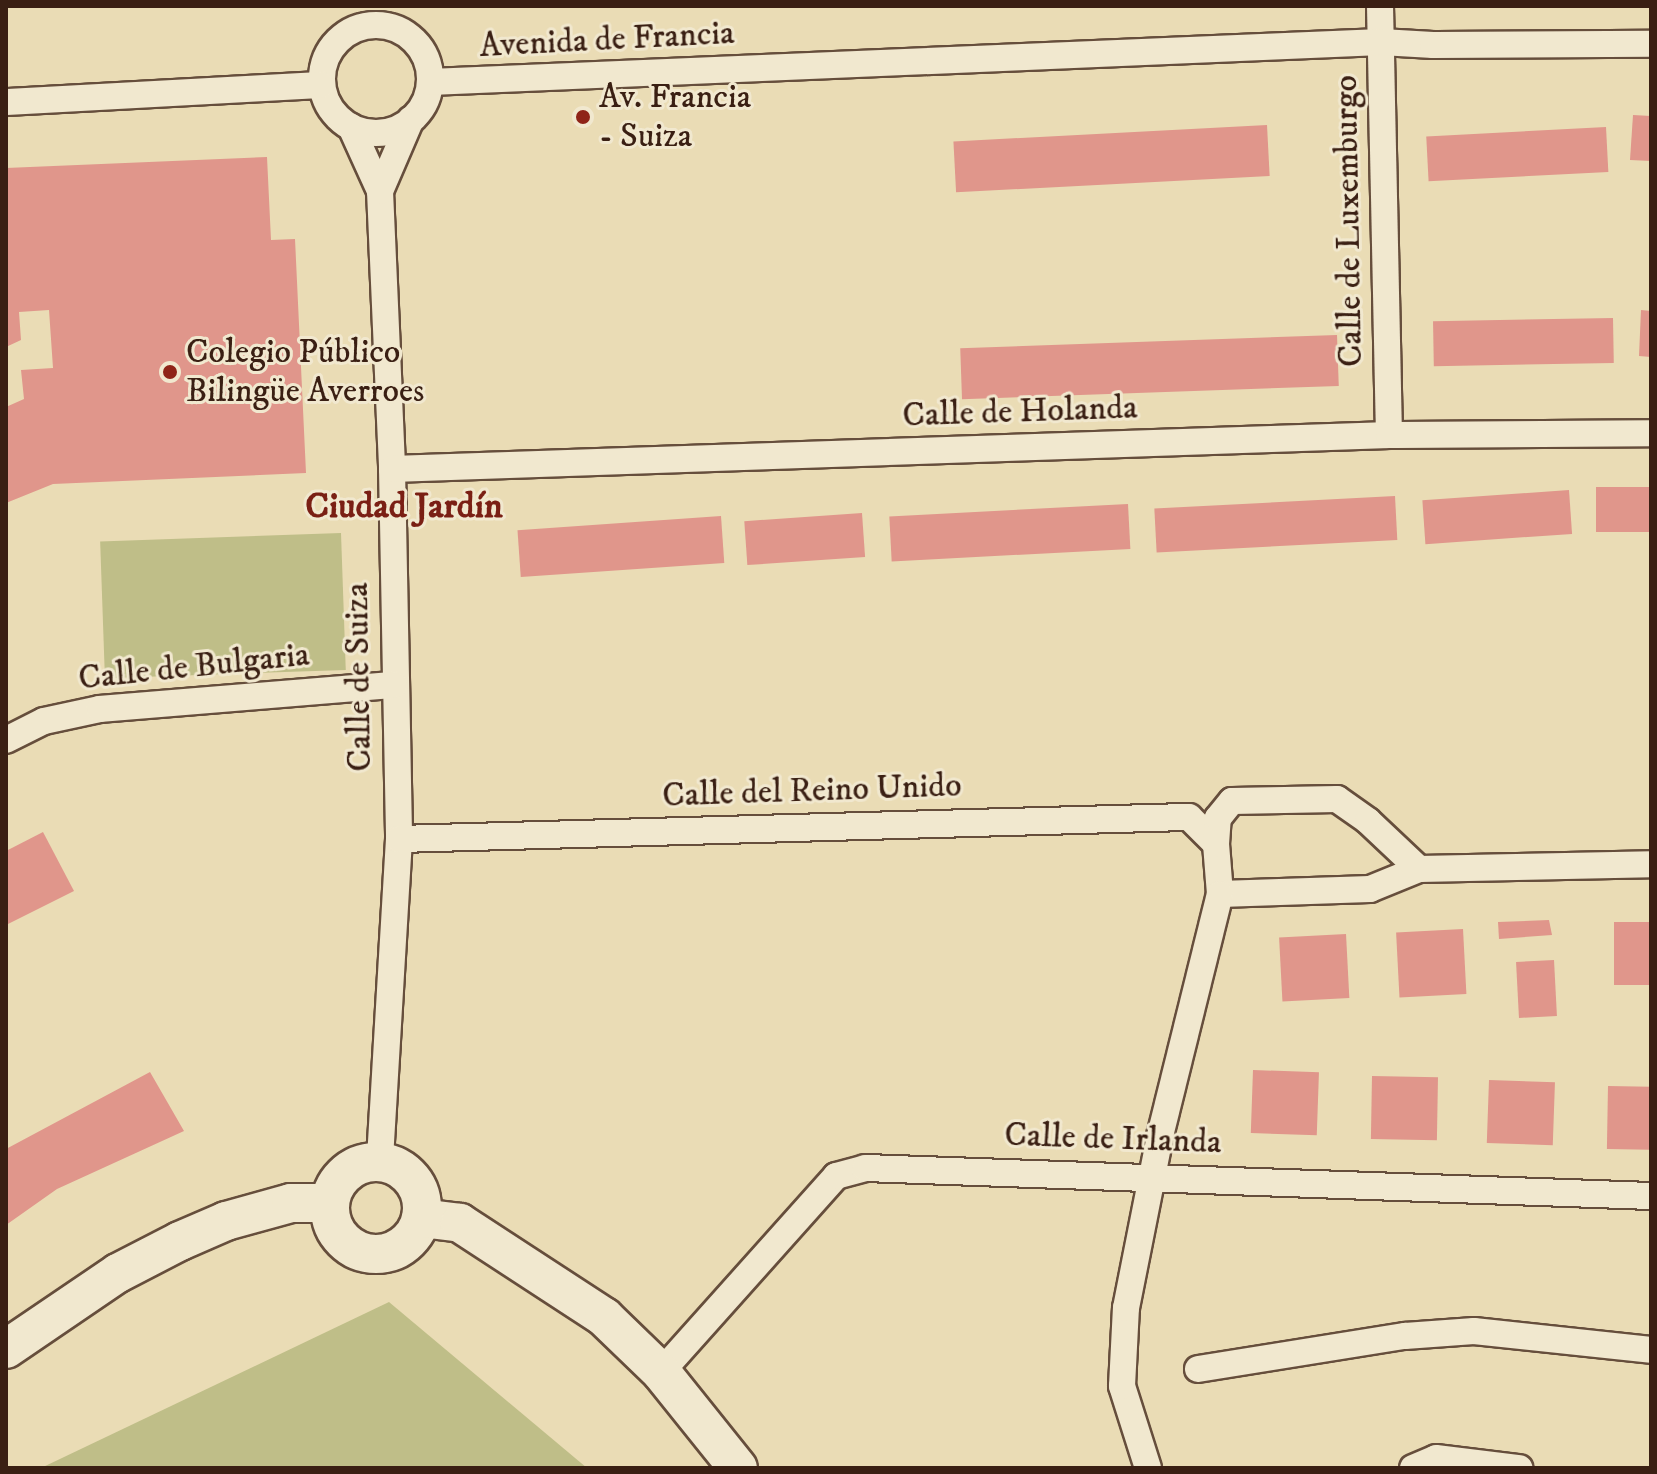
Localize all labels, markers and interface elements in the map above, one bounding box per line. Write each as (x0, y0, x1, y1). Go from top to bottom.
street label: Avenida de Francia (478, 13, 736, 67)
street label: Calle de Luxemburgo (1326, 75, 1372, 367)
place label: Av. Francia - Suiza (599, 77, 751, 156)
marker: Av. Francia - Suiza (574, 108, 592, 126)
place label: Colegio Público Bilingüe Averroes (186, 332, 424, 412)
marker: Colegio Público Bilingüe Averroes (161, 363, 179, 381)
street label: Calle de Holanda (902, 388, 1138, 436)
district label: Ciudad Jardín (305, 485, 503, 529)
street label: Calle de Suiza (337, 582, 381, 772)
street label: Calle de Bulgaria (76, 635, 312, 699)
street label: Calle del Reino Unido (662, 765, 962, 817)
street label: Calle de Irlanda (1004, 1115, 1222, 1163)

